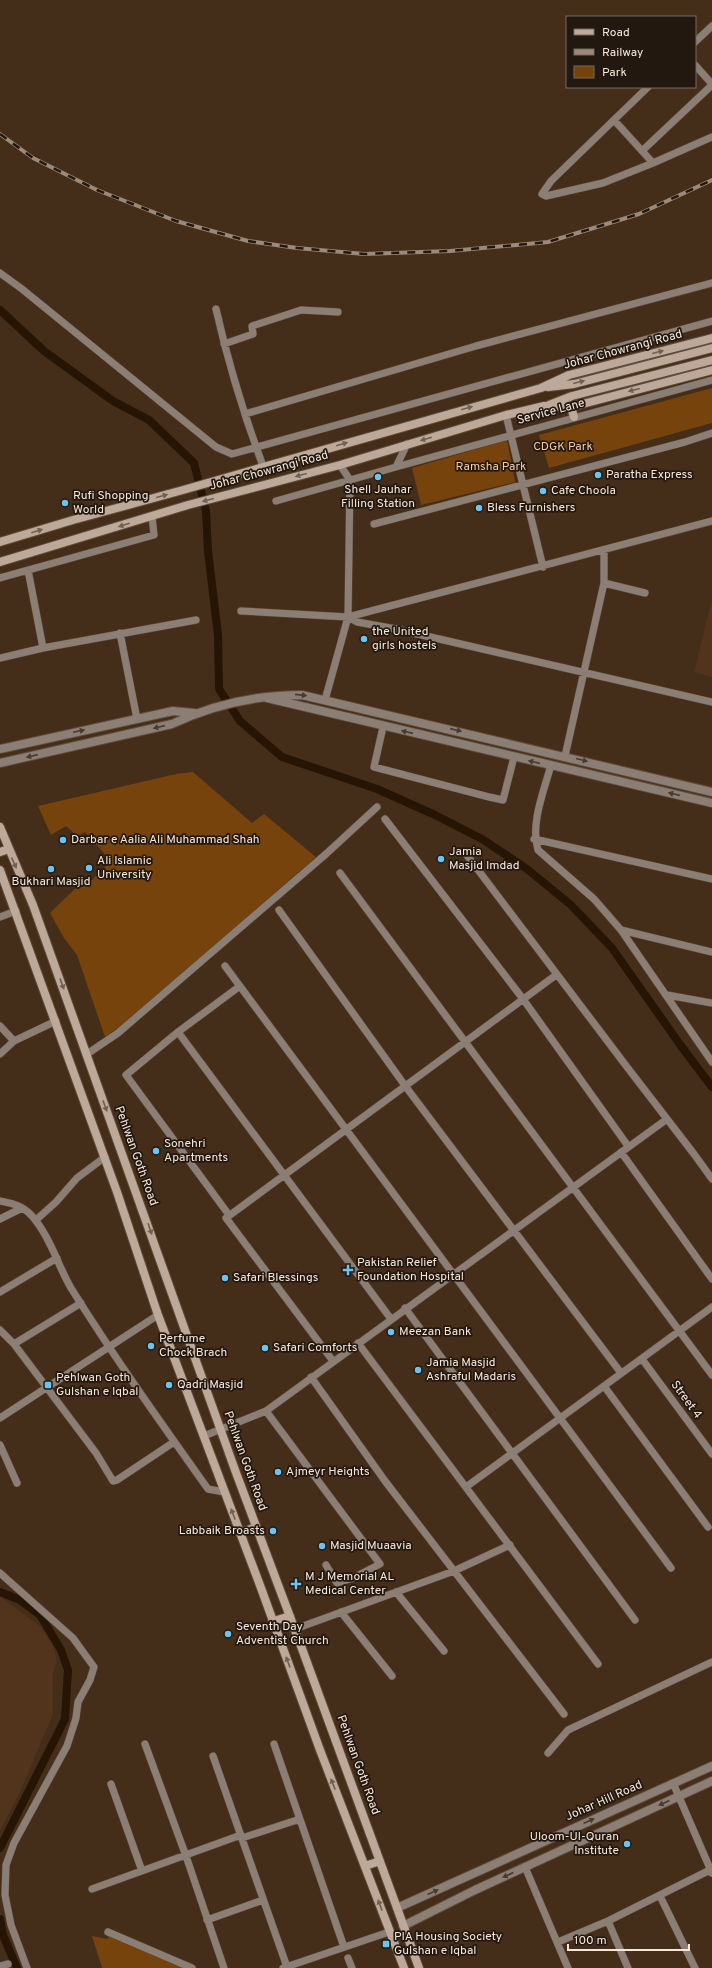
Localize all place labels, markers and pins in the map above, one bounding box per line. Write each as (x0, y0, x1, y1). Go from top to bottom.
place label: Paratha Express (606, 467, 693, 483)
marker: Paratha Express (593, 470, 603, 480)
marker: Shell Jauhar Filling Station (373, 472, 383, 482)
place label: Shell Jauhar Filling Station (341, 482, 415, 512)
place label: Cafe Choola (551, 483, 616, 499)
marker: Cafe Choola (538, 486, 548, 496)
place label: Rufi Shopping World (73, 488, 148, 518)
marker: Rufi Shopping World (60, 498, 70, 508)
place label: Bless Furnishers (487, 500, 575, 516)
marker: Bless Furnishers (474, 503, 484, 513)
place label: the United girls hostels (372, 624, 437, 654)
marker: the United girls hostels (359, 634, 369, 644)
place label: Darbar e Aalia Ali Muhammad Shah (71, 832, 260, 848)
marker: Darbar e Aalia Ali Muhammad Shah (58, 835, 68, 845)
place label: Jamia Masjid Imdad (449, 844, 520, 874)
place label: Ali Islamic University (97, 853, 152, 883)
marker: Jamia Masjid Imdad (436, 854, 446, 864)
marker: Ali Islamic University (84, 863, 94, 873)
marker: Bukhari Masjid (46, 864, 56, 874)
place label: Bukhari Masjid (12, 874, 90, 890)
place label: Sonehri Apartments (164, 1136, 228, 1166)
marker: Sonehri Apartments (151, 1146, 161, 1156)
place label: Pakistan Relief Foundation Hospital (357, 1255, 464, 1285)
marker: Pakistan Relief Foundation Hospital (342, 1264, 354, 1276)
place label: Safari Blessings (233, 1270, 318, 1286)
marker: Safari Blessings (220, 1273, 230, 1283)
place label: Meezan Bank (399, 1324, 471, 1340)
marker: Meezan Bank (386, 1327, 396, 1337)
place label: Perfume Chock Brach (159, 1331, 227, 1361)
place label: Safari Comforts (273, 1340, 357, 1356)
marker: Perfume Chock Brach (146, 1341, 156, 1351)
marker: Safari Comforts (260, 1343, 270, 1353)
place label: Jamia Masjid Ashraful Madaris (426, 1355, 516, 1385)
marker: Jamia Masjid Ashraful Madaris (413, 1365, 423, 1375)
place label: Pehlwan Goth Gulshan e Iqbal (56, 1370, 138, 1400)
place label: Qadri Masjid (177, 1377, 243, 1393)
marker: Pehlwan Goth Gulshan e Iqbal (43, 1380, 53, 1390)
marker: Qadri Masjid (164, 1380, 174, 1390)
place label: Ajmeyr Heights (286, 1464, 370, 1480)
marker: Ajmeyr Heights (273, 1467, 283, 1477)
place label: Labbaik Broasts (179, 1523, 265, 1539)
marker: Labbaik Broasts (268, 1526, 278, 1536)
place label: Masjid Muaavia (330, 1538, 412, 1554)
marker: Masjid Muaavia (317, 1541, 327, 1551)
place label: M J Memorial AL Medical Center (305, 1569, 394, 1599)
marker: M J Memorial AL Medical Center (290, 1578, 302, 1590)
place label: Seventh Day Adventist Church (236, 1619, 329, 1649)
marker: Seventh Day Adventist Church (223, 1629, 233, 1639)
place label: Uloom-Ul-Quran Institute (530, 1829, 619, 1859)
marker: Uloom-Ul-Quran Institute (622, 1839, 632, 1849)
place label: PIA Housing Society Gulshan e Iqbal (394, 1929, 502, 1959)
marker: PIA Housing Society Gulshan e Iqbal (381, 1939, 391, 1949)

